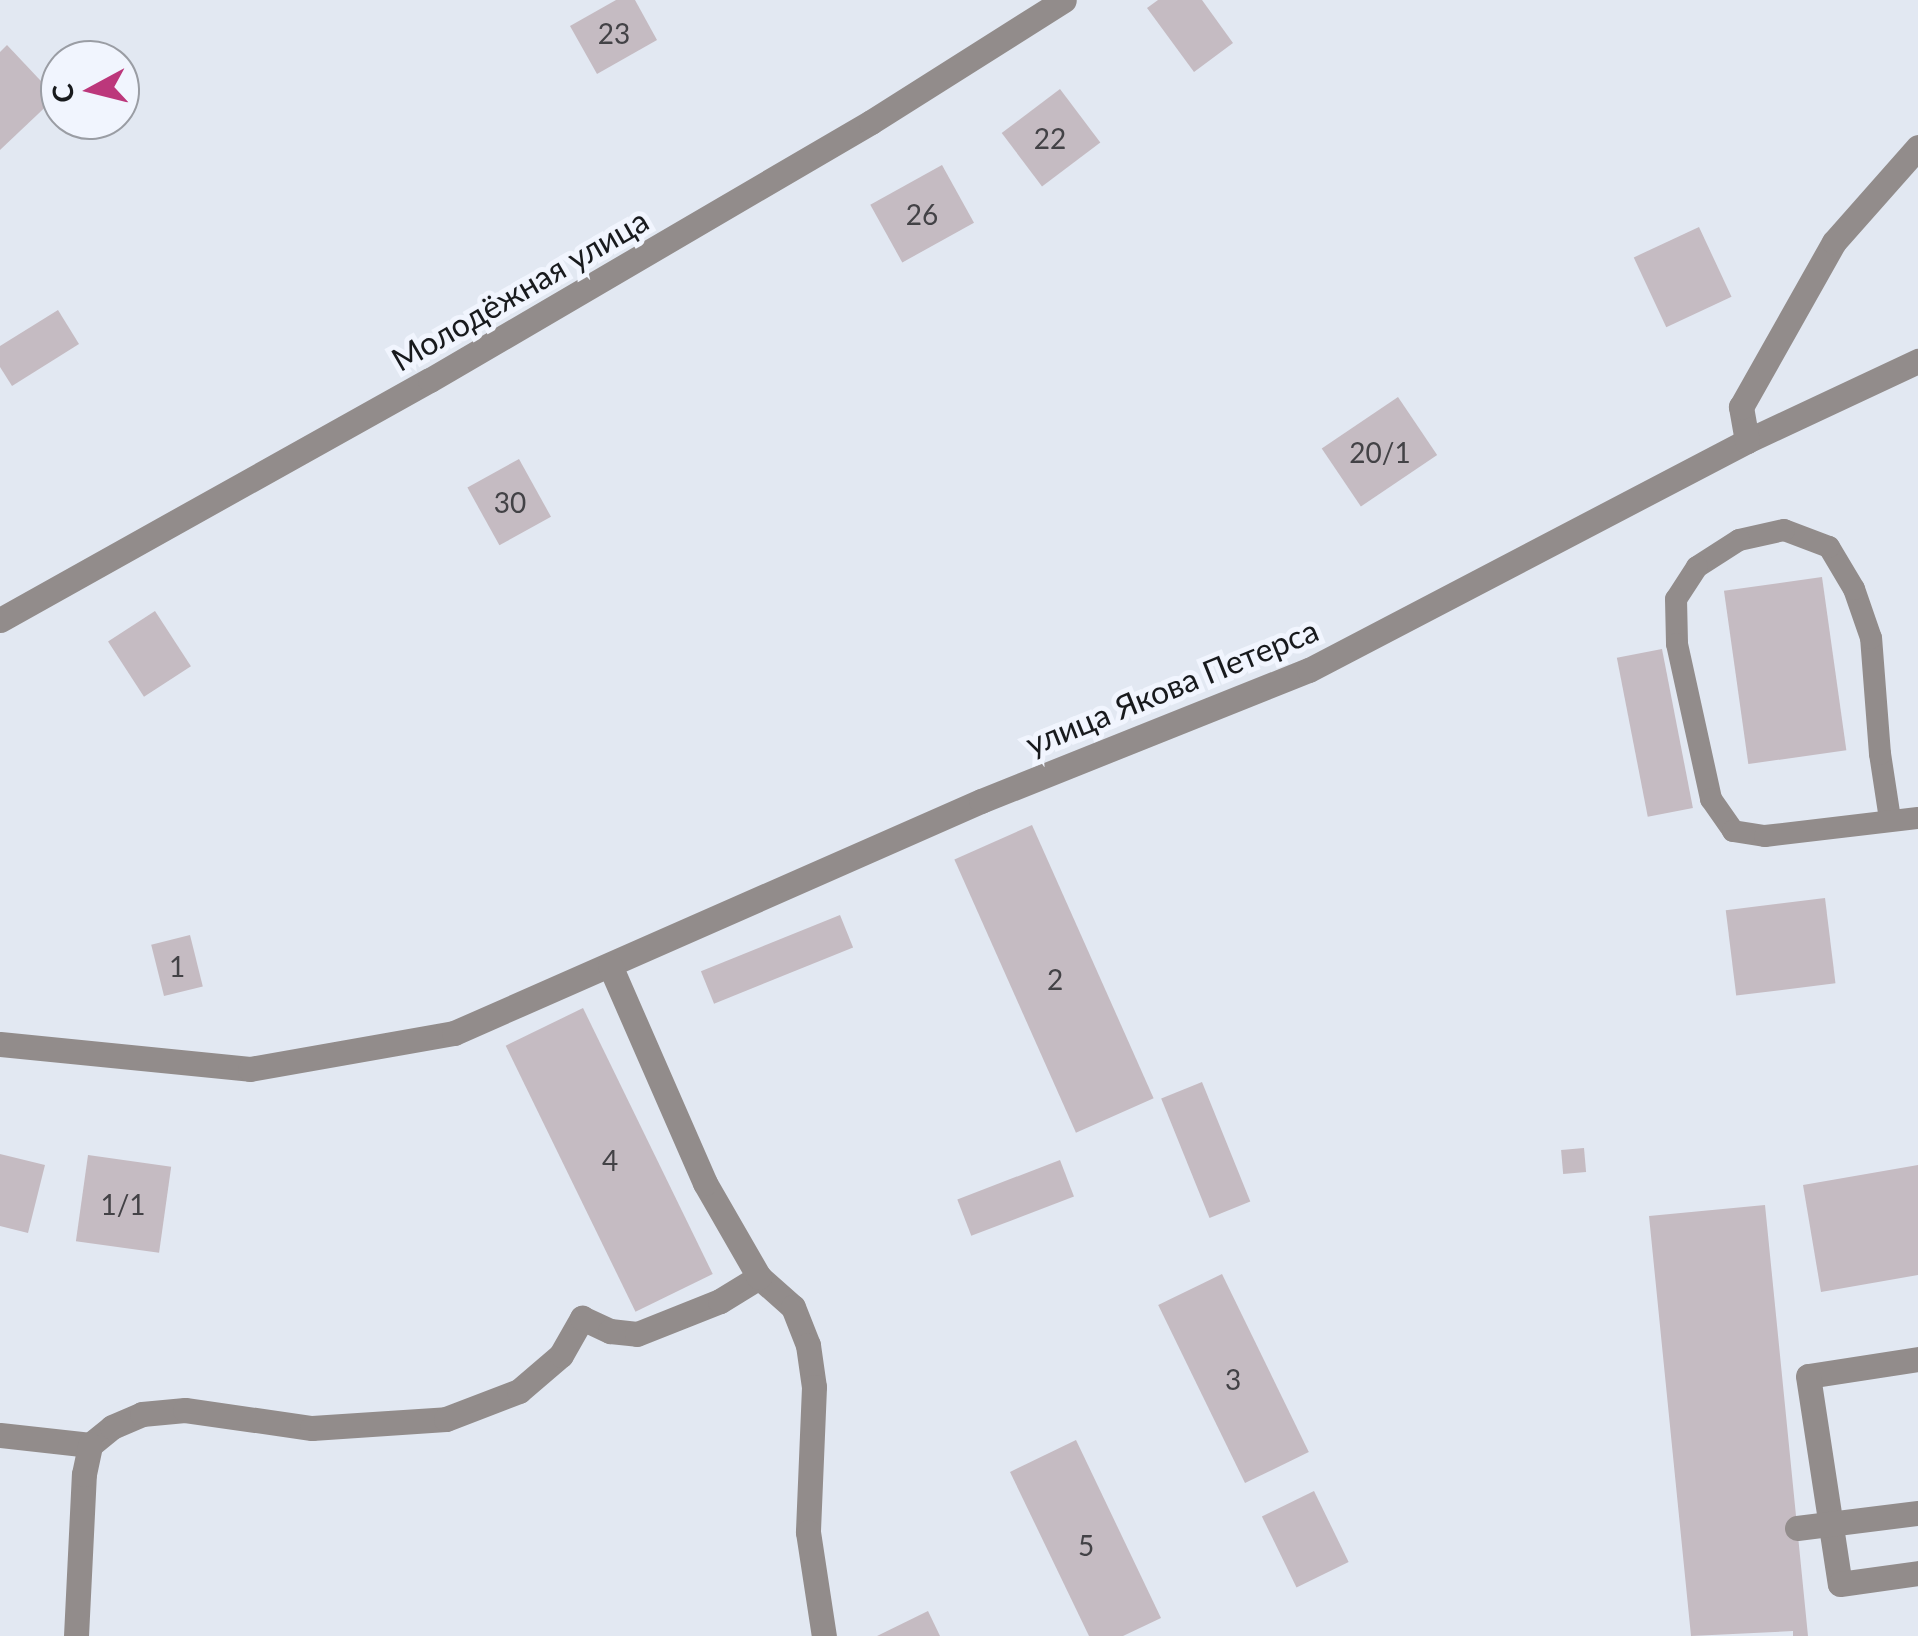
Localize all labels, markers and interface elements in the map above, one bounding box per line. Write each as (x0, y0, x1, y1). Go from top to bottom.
house number: 23 (598, 16, 630, 50)
north arrow (40, 40, 140, 140)
text: С (44, 82, 80, 105)
house number: 22 (1034, 121, 1066, 155)
house number: 26 (906, 197, 938, 231)
street label: Молодёжная улица (385, 201, 655, 379)
house number: 20/1 (1349, 435, 1411, 469)
house number: 30 (494, 485, 526, 519)
street label: улица Якова Петерса (1020, 611, 1324, 763)
house number: 1 (169, 949, 185, 983)
house number: 2 (1047, 962, 1063, 996)
house number: 4 (602, 1143, 618, 1177)
house number: 1/1 (100, 1187, 146, 1221)
house number: 3 (1225, 1362, 1241, 1396)
house number: 5 (1078, 1528, 1094, 1562)

